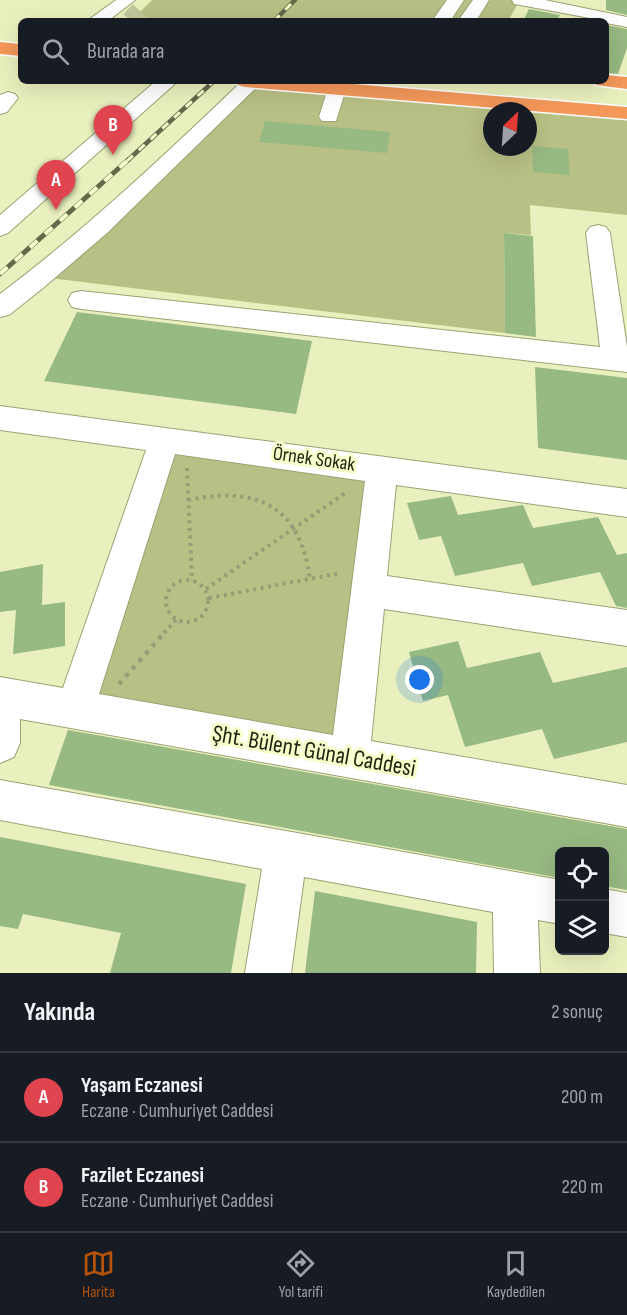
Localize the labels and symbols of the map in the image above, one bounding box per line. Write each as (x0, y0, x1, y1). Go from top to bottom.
north arrow (483, 102, 537, 156)
pin: B (94, 106, 132, 155)
pin: A (36, 160, 76, 210)
street label: Örnek Sokak (271, 441, 357, 477)
your location (405, 665, 434, 694)
street label: Şht. Bülent Günal Caddesi (210, 719, 418, 783)

